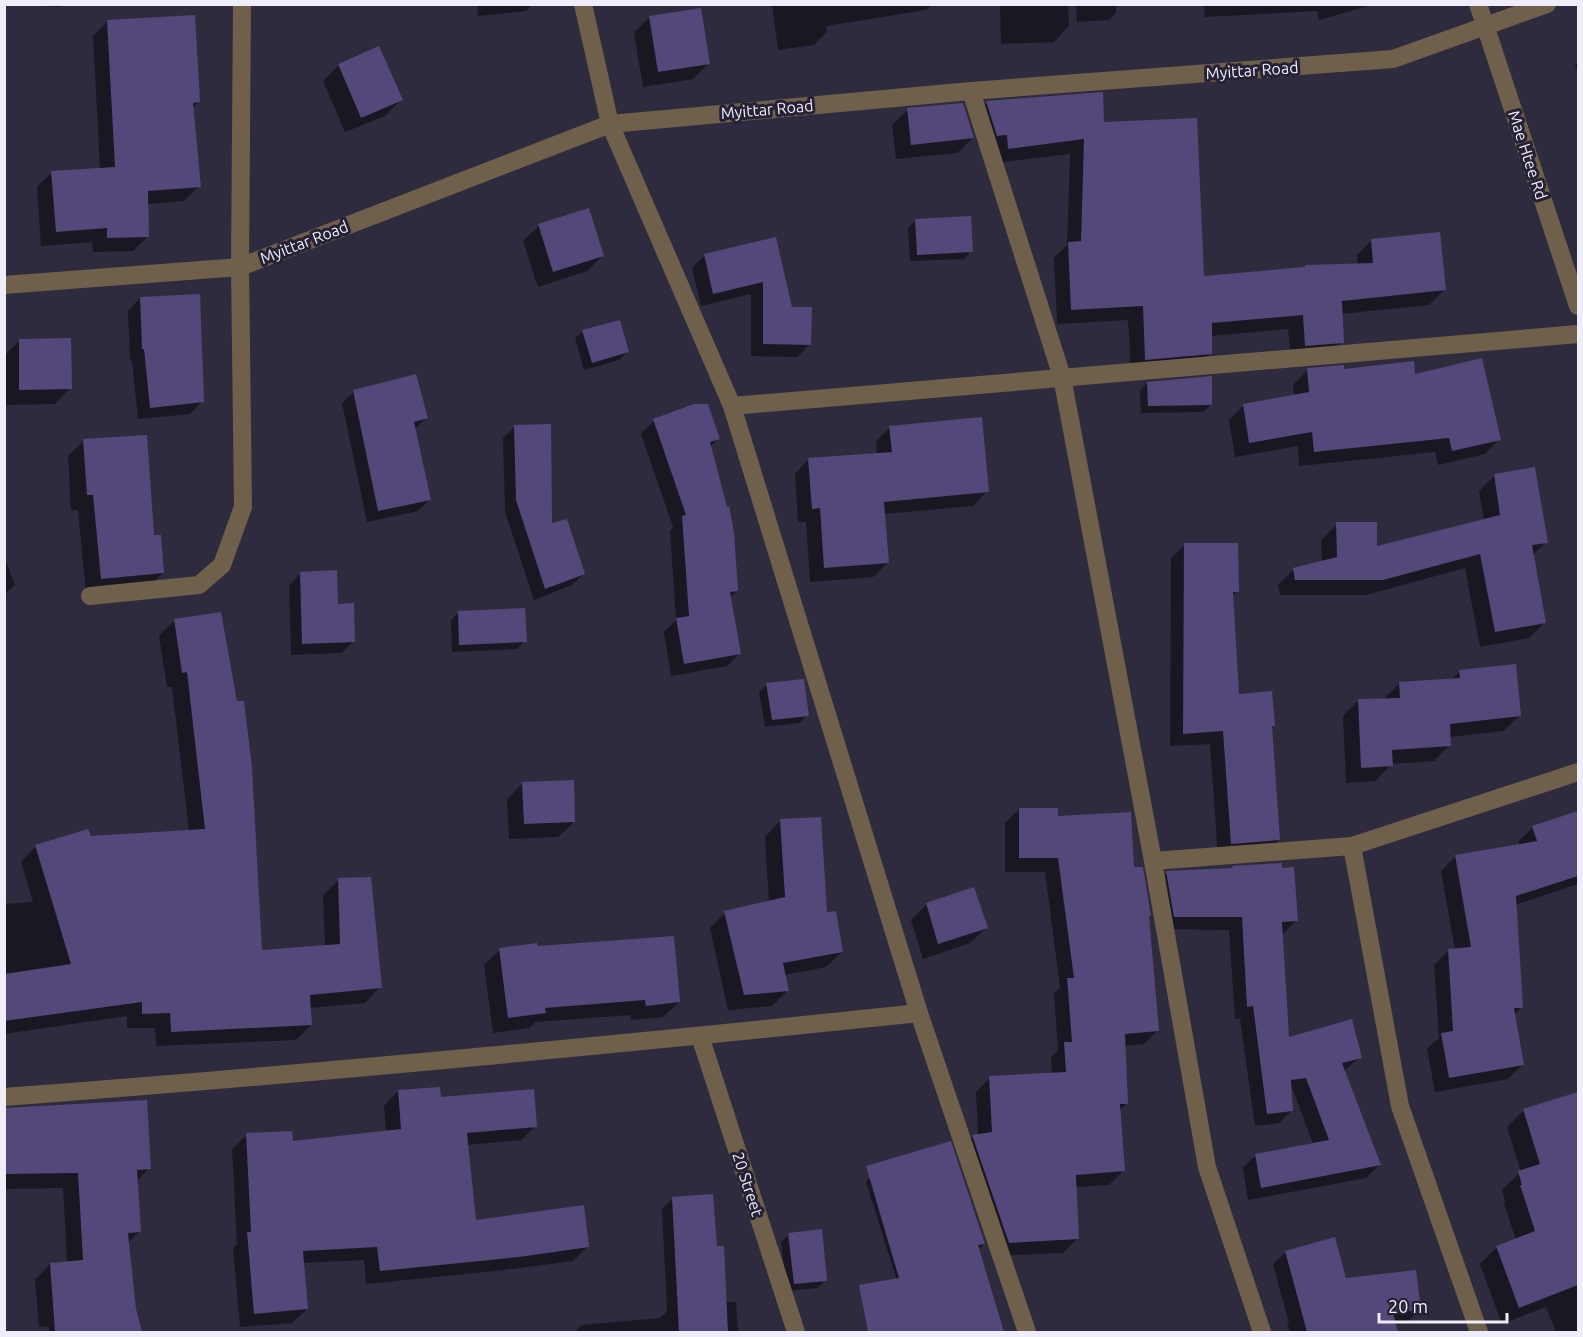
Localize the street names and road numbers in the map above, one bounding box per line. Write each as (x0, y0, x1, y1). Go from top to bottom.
street label: Myittar Road (1205, 58, 1299, 82)
street label: Myittar Road (720, 96, 814, 122)
street label: Mae Htee Rd (1505, 108, 1551, 202)
street label: Myittar Road (257, 217, 351, 267)
street label: 20 Street (729, 1150, 767, 1219)

